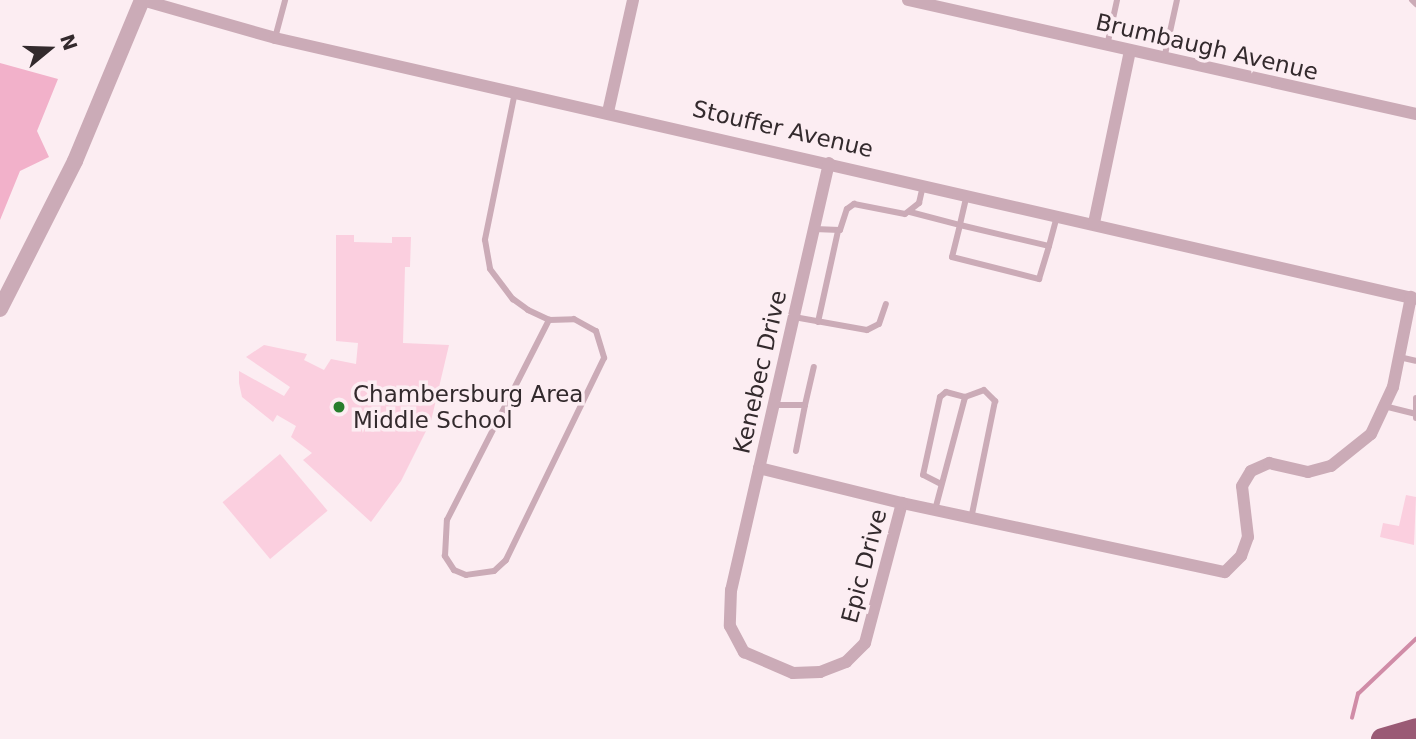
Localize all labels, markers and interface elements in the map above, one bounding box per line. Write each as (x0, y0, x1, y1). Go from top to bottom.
street label: Brumbaugh Avenue (1093, 8, 1321, 86)
north arrow (14, 14, 84, 84)
text: N (56, 31, 82, 53)
street label: Stouffer Avenue (690, 95, 876, 163)
street label: Kenebec Drive (728, 288, 792, 456)
place label: Chambersburg Area Middle School (353, 380, 583, 434)
marker: Chambersburg Area Middle School (331, 399, 347, 415)
street label: Epic Drive (836, 506, 892, 626)

